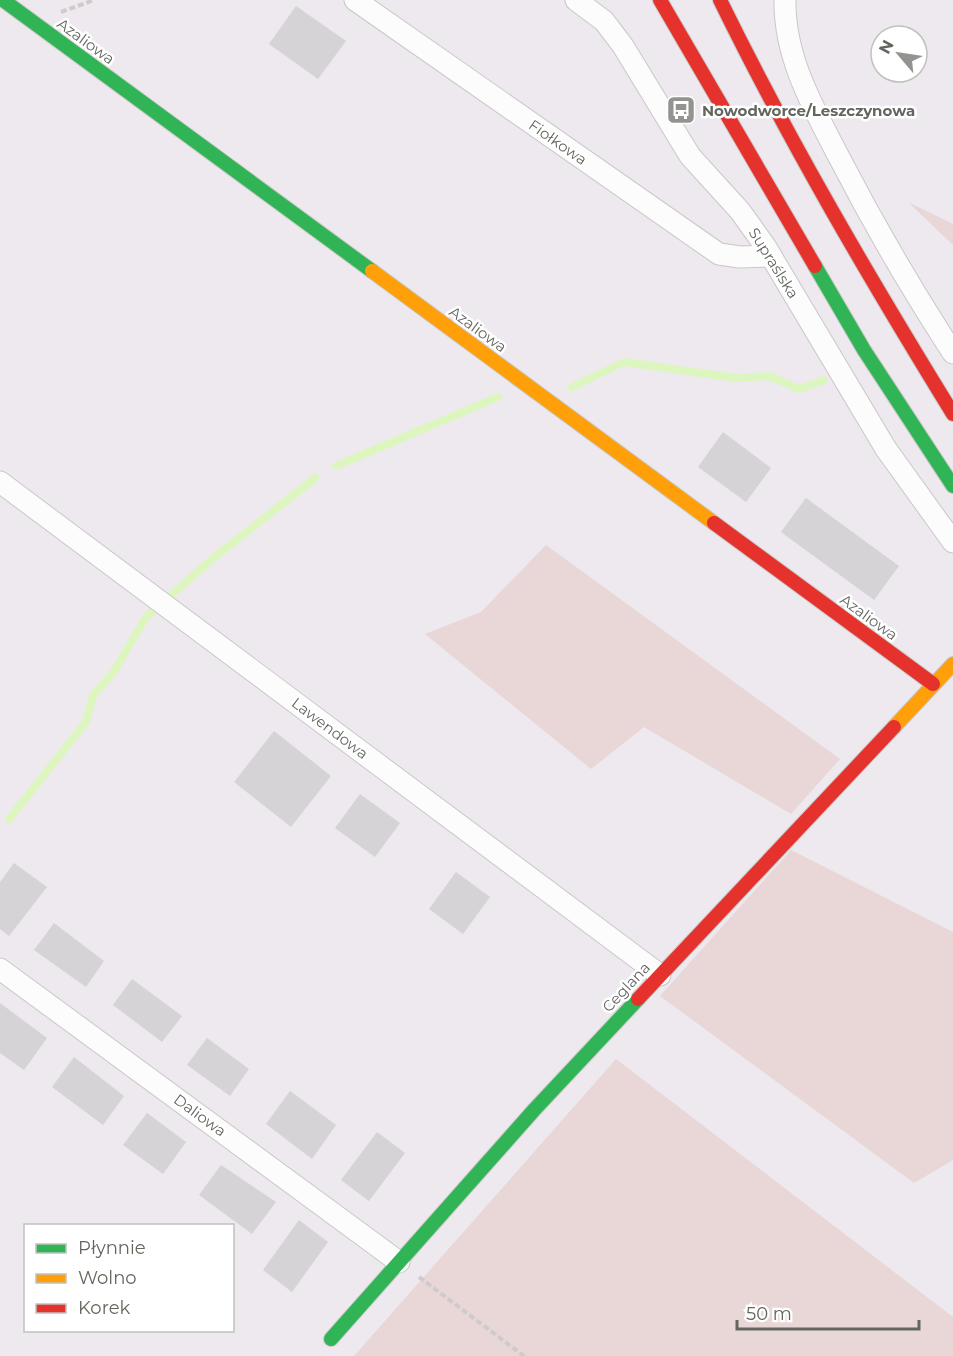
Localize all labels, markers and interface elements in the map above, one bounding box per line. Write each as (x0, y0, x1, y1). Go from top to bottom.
street label: Azaliowa (54, 14, 118, 68)
north arrow (869, 24, 929, 84)
text: N (875, 37, 898, 57)
bus stop icon: Nowodworce/Leszczynowa (665, 94, 697, 126)
place label: Nowodworce/Leszczynowa (702, 101, 915, 120)
street label: Fiołkowa (525, 115, 591, 169)
street label: Supraślska (745, 224, 803, 302)
street label: Azaliowa (446, 302, 510, 356)
street label: Azaliowa (837, 590, 901, 644)
street label: Lawendowa (288, 693, 372, 763)
street label: Ceglana (598, 958, 654, 1016)
street label: Daliowa (170, 1090, 230, 1140)
legend (24, 1224, 234, 1332)
text: Płynnie (78, 1237, 146, 1259)
text: Wolno (78, 1267, 137, 1289)
scale bar (737, 1293, 918, 1331)
text: Korek (78, 1297, 131, 1319)
text: 50 m (746, 1303, 792, 1325)

